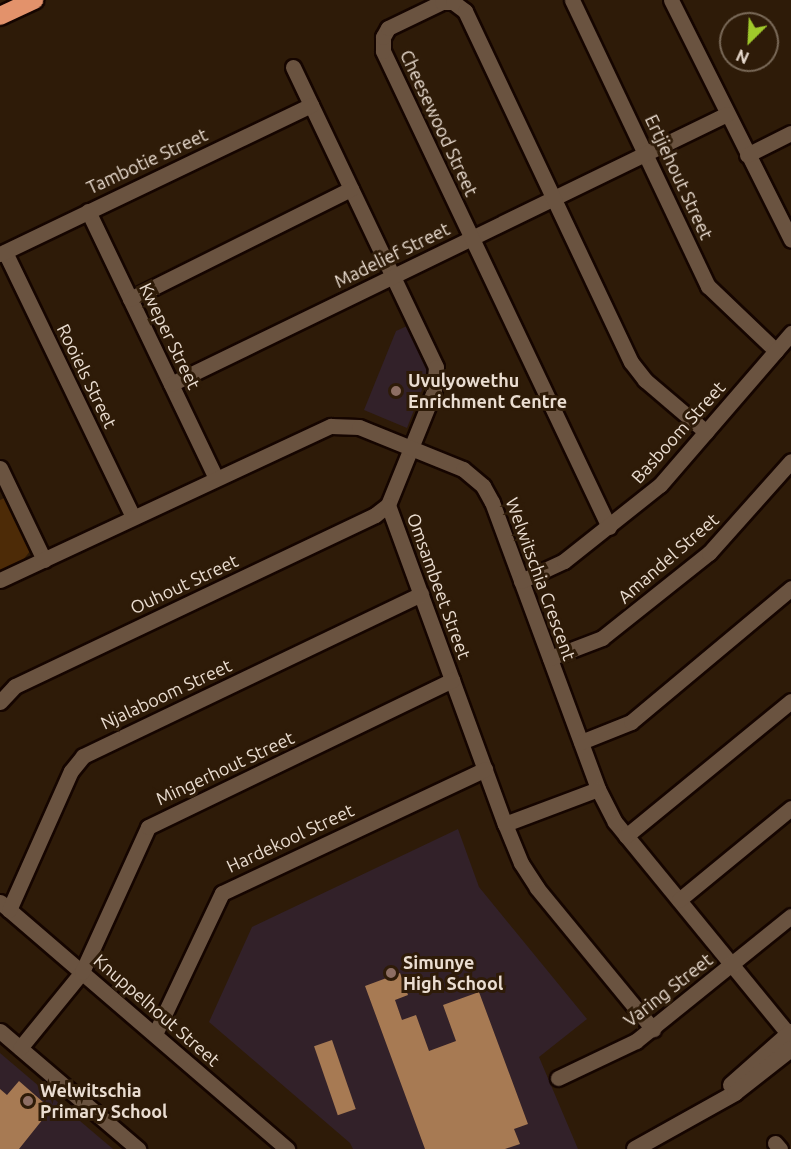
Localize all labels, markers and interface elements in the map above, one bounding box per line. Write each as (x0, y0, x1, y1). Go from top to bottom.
north arrow (719, 12, 779, 72)
street label: Cheesewood Street (396, 46, 482, 200)
text: N (733, 46, 752, 67)
street label: Ertjiehout Street (641, 111, 717, 243)
street label: Tambotie Street (83, 124, 211, 198)
street label: Madelief Street (331, 218, 453, 292)
street label: Kweper Street (135, 279, 205, 393)
street label: Rooiels Street (52, 320, 122, 432)
place label: Uvulyowethu Enrichment Centre (408, 370, 567, 412)
street label: Basboom Street (626, 376, 730, 488)
marker: Uvulyowethu Enrichment Centre (389, 384, 403, 398)
street label: Welwitschia Crescent (501, 495, 581, 663)
street label: Amandel Street (613, 508, 723, 608)
street label: Omsambeet Street (403, 510, 475, 662)
street label: Ouhout Street (127, 550, 241, 618)
street label: Njalaboom Street (97, 654, 235, 734)
street label: Mingerhout Street (152, 727, 298, 809)
street label: Hardekool Street (223, 799, 357, 877)
street label: Knuppelhout Street (90, 949, 224, 1071)
street label: Varing Street (619, 949, 717, 1031)
place label: Simunye High School (403, 952, 503, 994)
marker: Simunye High School (384, 966, 398, 980)
place label: Welwitschia Primary School (40, 1080, 168, 1122)
marker: Welwitschia Primary School (21, 1094, 35, 1108)

